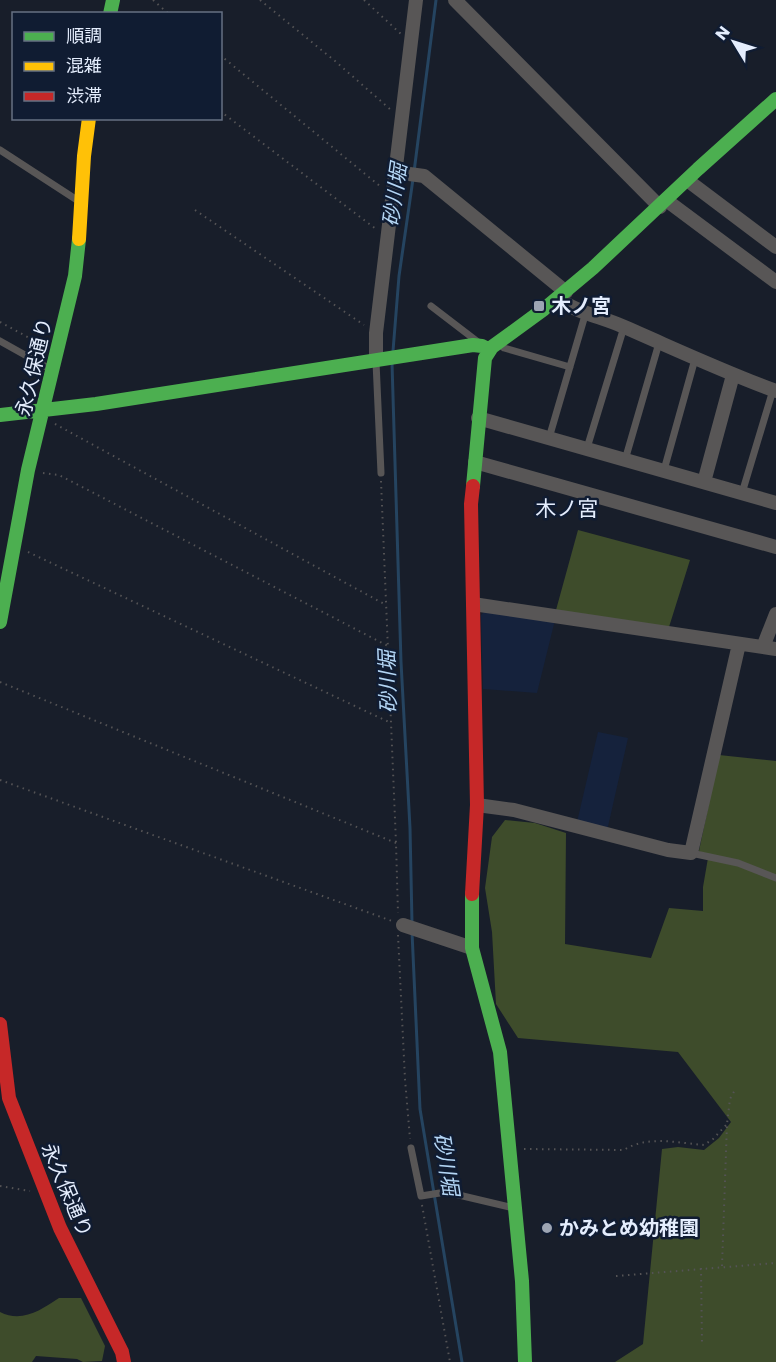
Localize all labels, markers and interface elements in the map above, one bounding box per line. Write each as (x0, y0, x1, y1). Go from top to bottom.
legend (12, 12, 222, 120)
north arrow (704, 12, 764, 72)
text: N (710, 21, 735, 45)
text: 順調 (66, 23, 102, 48)
text: 混雑 (66, 53, 102, 78)
text: 渋滞 (66, 83, 102, 108)
water label: 砂川堀 (376, 159, 414, 228)
place label: 木ノ宮 (551, 292, 611, 320)
marker: 木ノ宮 (532, 299, 546, 313)
street label: 永久保通り (9, 315, 59, 419)
district label: 木ノ宮 (536, 494, 599, 523)
water label: 砂川堀 (372, 647, 403, 714)
water label: 砂川堀 (427, 1131, 466, 1200)
street label: 永久保通り (35, 1139, 99, 1241)
place label: かみとめ幼稚園 (559, 1214, 699, 1242)
marker: かみとめ幼稚園 (540, 1221, 554, 1235)

